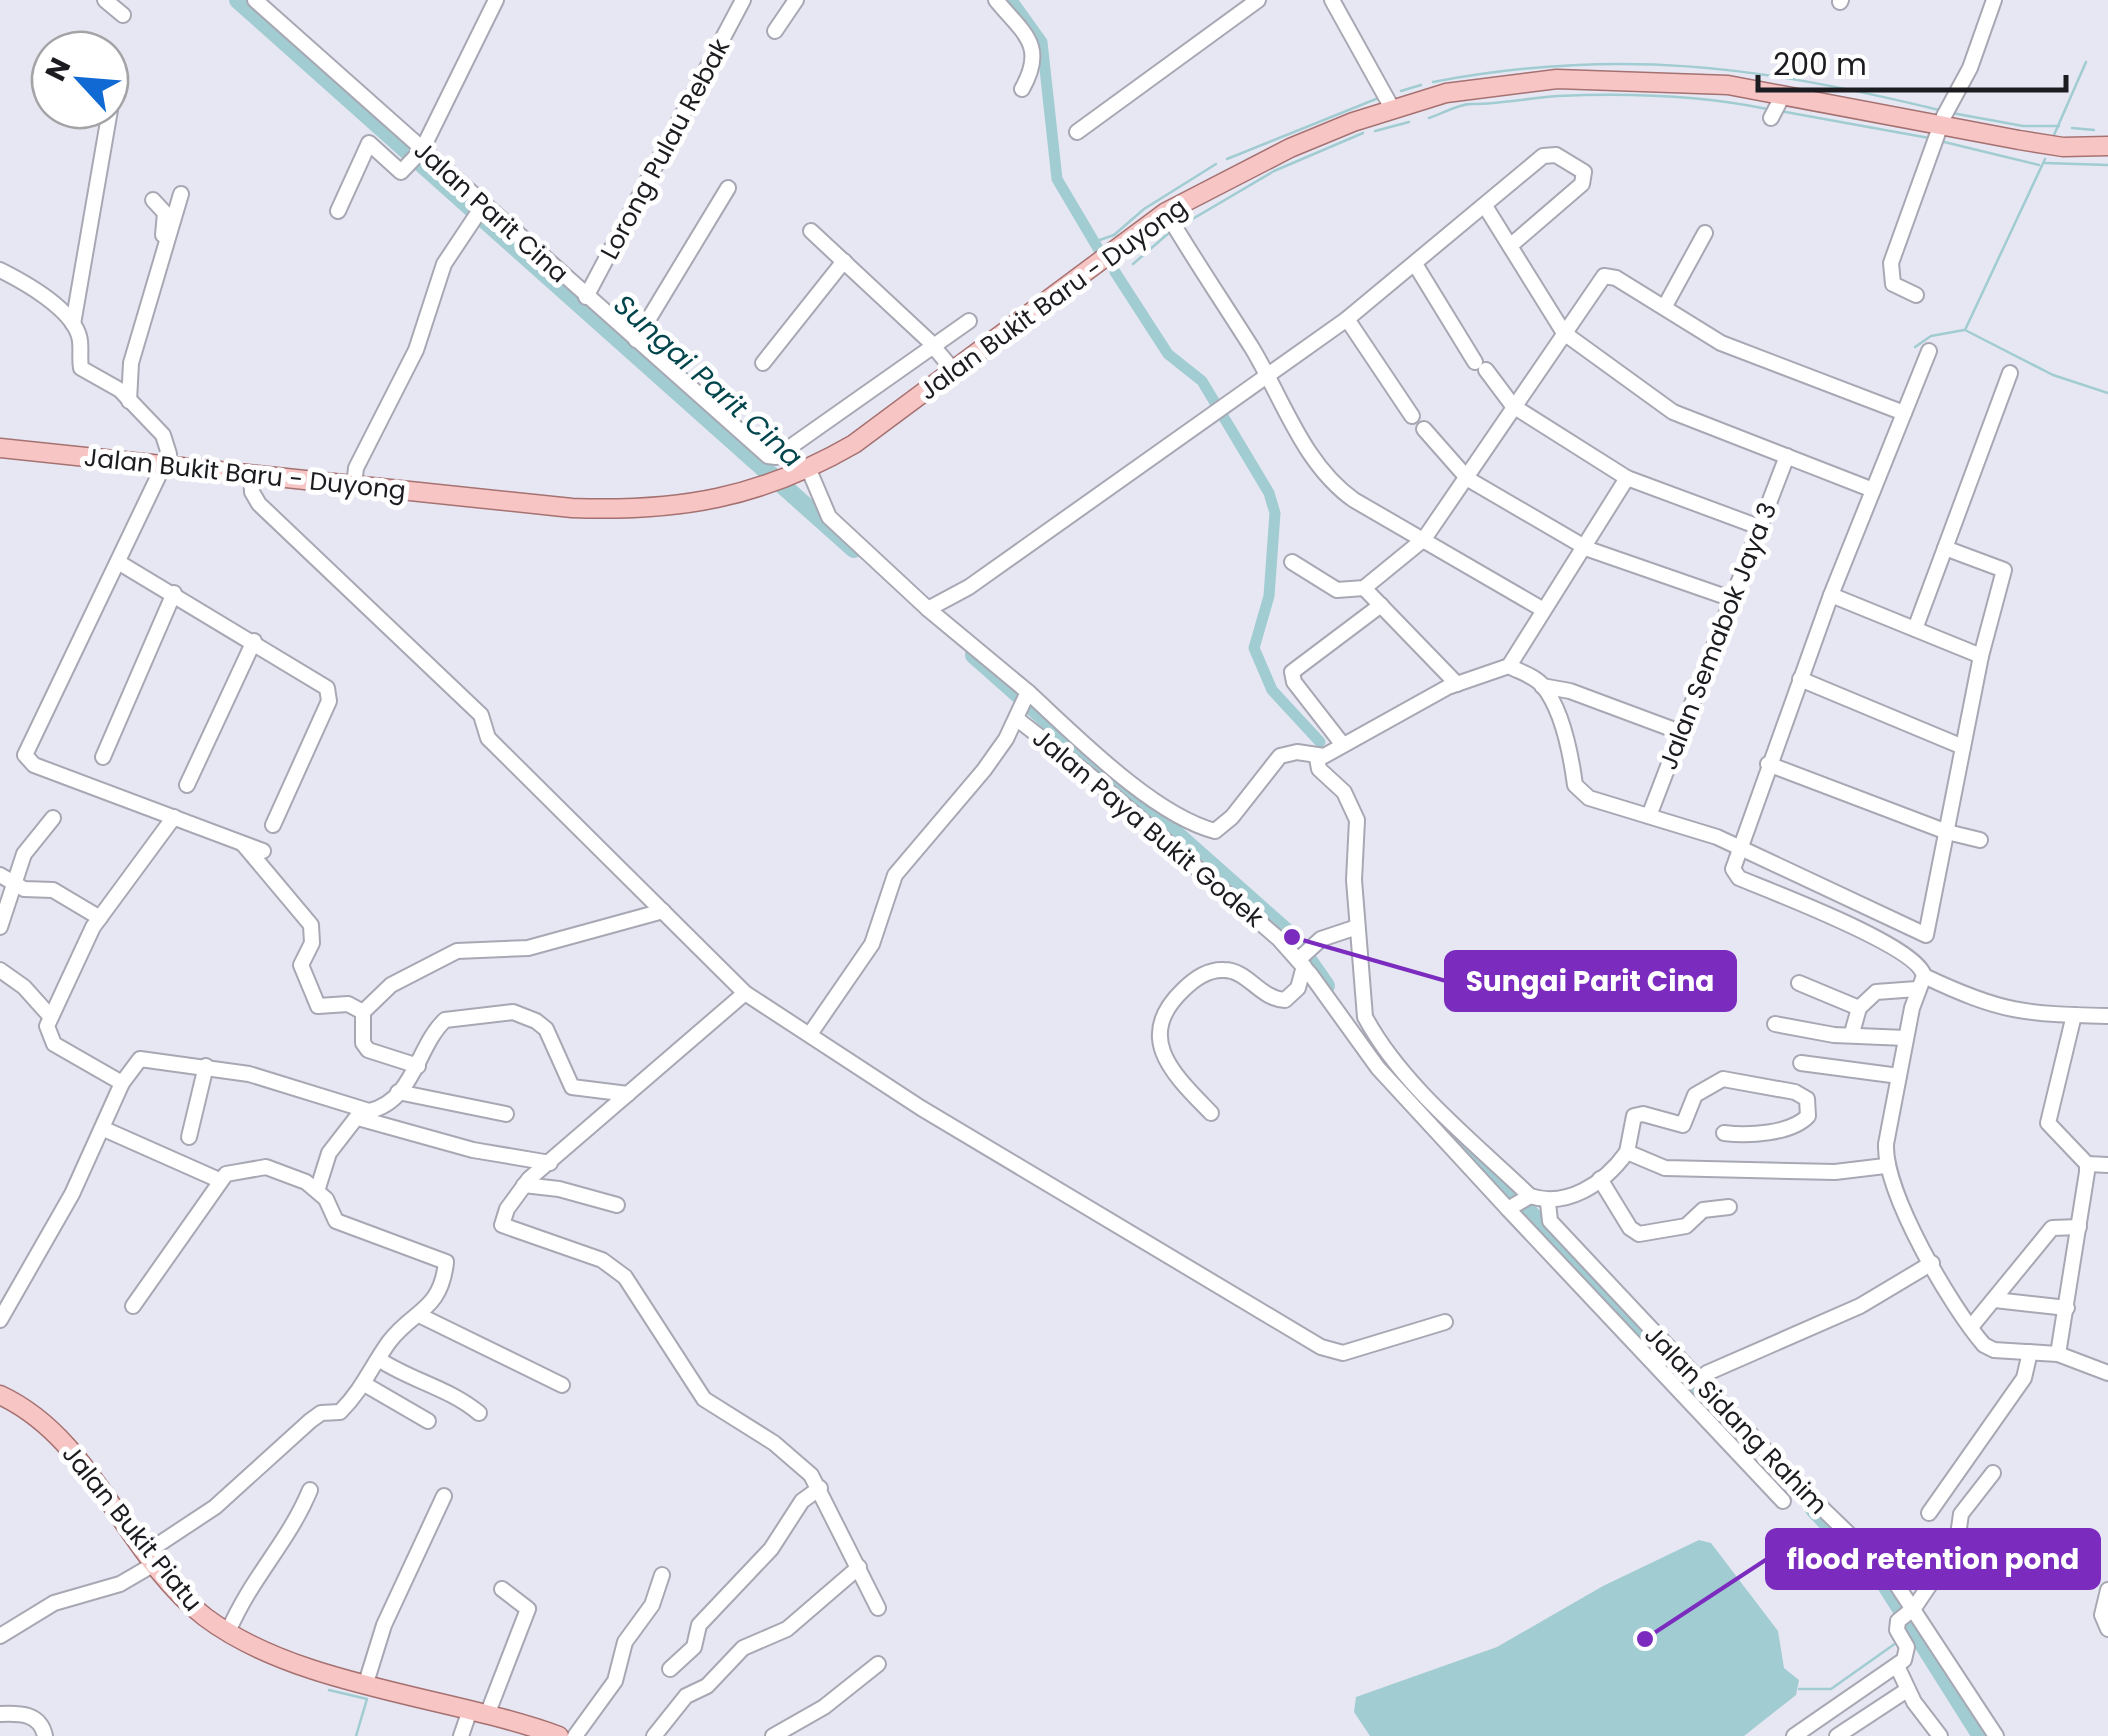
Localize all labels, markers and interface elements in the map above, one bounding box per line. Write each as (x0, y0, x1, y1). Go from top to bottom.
north arrow (30, 30, 130, 130)
scale bar (1758, 30, 2066, 92)
street label: Lorong Pulau Rebak (592, 32, 738, 266)
text: 200 m (1773, 43, 1867, 86)
text: N (36, 51, 80, 87)
street label: Jalan Parit Cina (406, 133, 576, 291)
street label: Jalan Bukit Baru - Duyong (912, 190, 1194, 408)
water label: Sungai Parit Cina (605, 286, 811, 476)
street label: Jalan Bukit Baru - Duyong (82, 440, 408, 508)
street label: Jalan Semabok Jaya 3 (1651, 497, 1785, 775)
street label: Jalan Paya Bukit Godek (1025, 721, 1271, 935)
callout: Sungai Parit Cina (1446, 952, 1735, 1010)
text: Sungai Parit Cina (1466, 962, 1714, 1001)
street label: Jalan Sidang Rahim (1637, 1318, 1835, 1522)
street label: Jalan Bukit Piatu (54, 1437, 210, 1619)
callout: flood retention pond (1767, 1530, 2099, 1588)
text: flood retention pond (1787, 1540, 2079, 1579)

